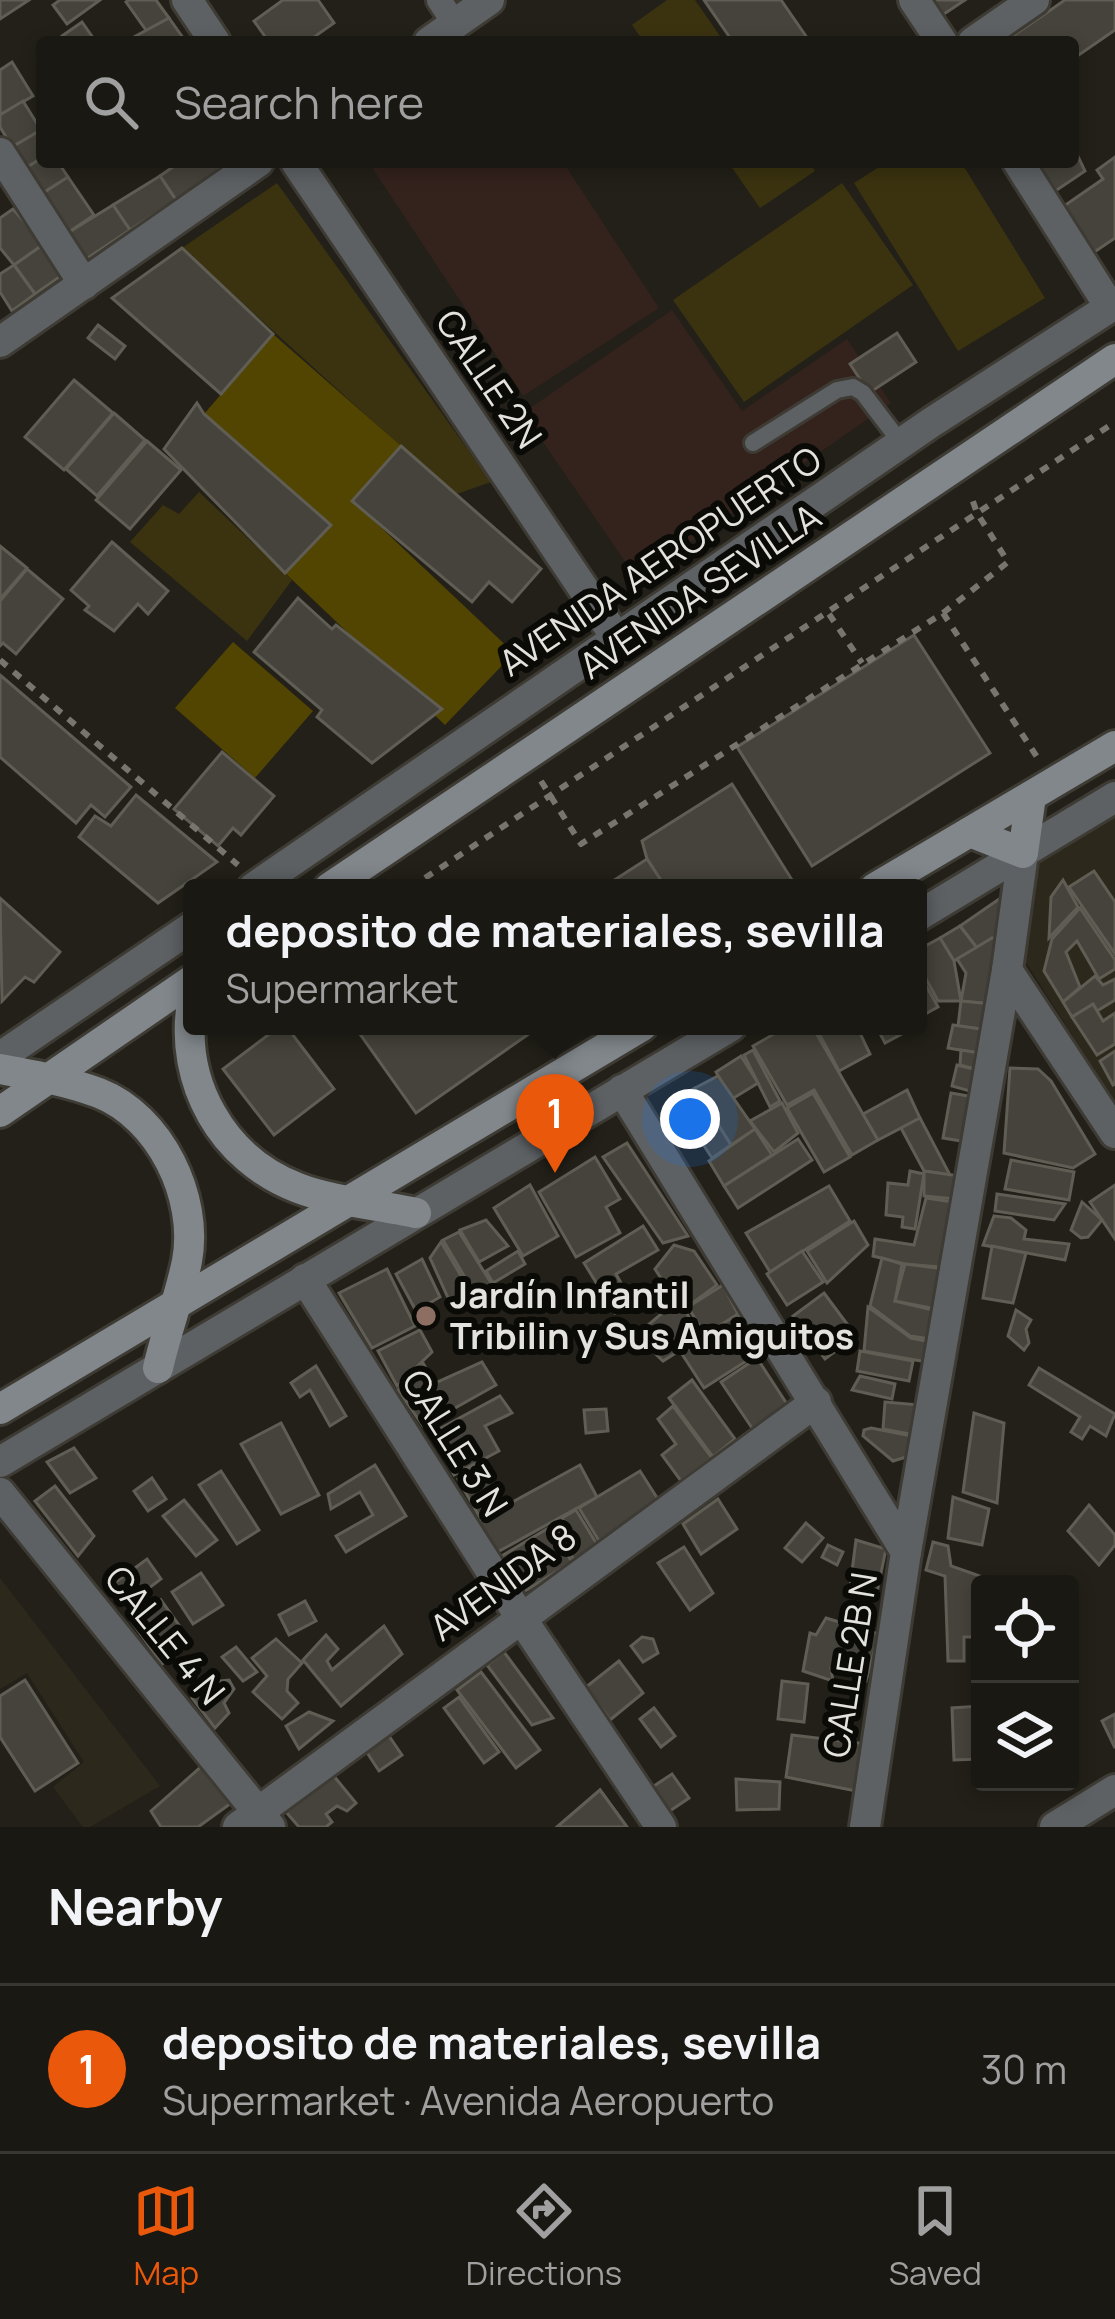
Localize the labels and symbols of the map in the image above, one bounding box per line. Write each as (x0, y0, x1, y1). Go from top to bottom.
street label: CALLE 2N (425, 300, 554, 458)
street label: AVENIDA AEROPUERTO (489, 434, 830, 687)
street label: AVENIDA SEVILLA (569, 491, 830, 690)
pin: 1 (516, 1074, 594, 1173)
your location (660, 1089, 720, 1149)
place label: Jardín Infantil Tribilin y Sus Amiguitos (450, 1270, 854, 1360)
marker: Jardín Infantil Tribilin y Sus Amiguitos (413, 1303, 439, 1329)
street label: CALLE 3 N (391, 1360, 520, 1525)
street label: AVENIDA 8 (420, 1512, 586, 1651)
street label: CALLE 4 N (94, 1555, 236, 1714)
street label: CALLE 2B N (811, 1569, 888, 1761)

